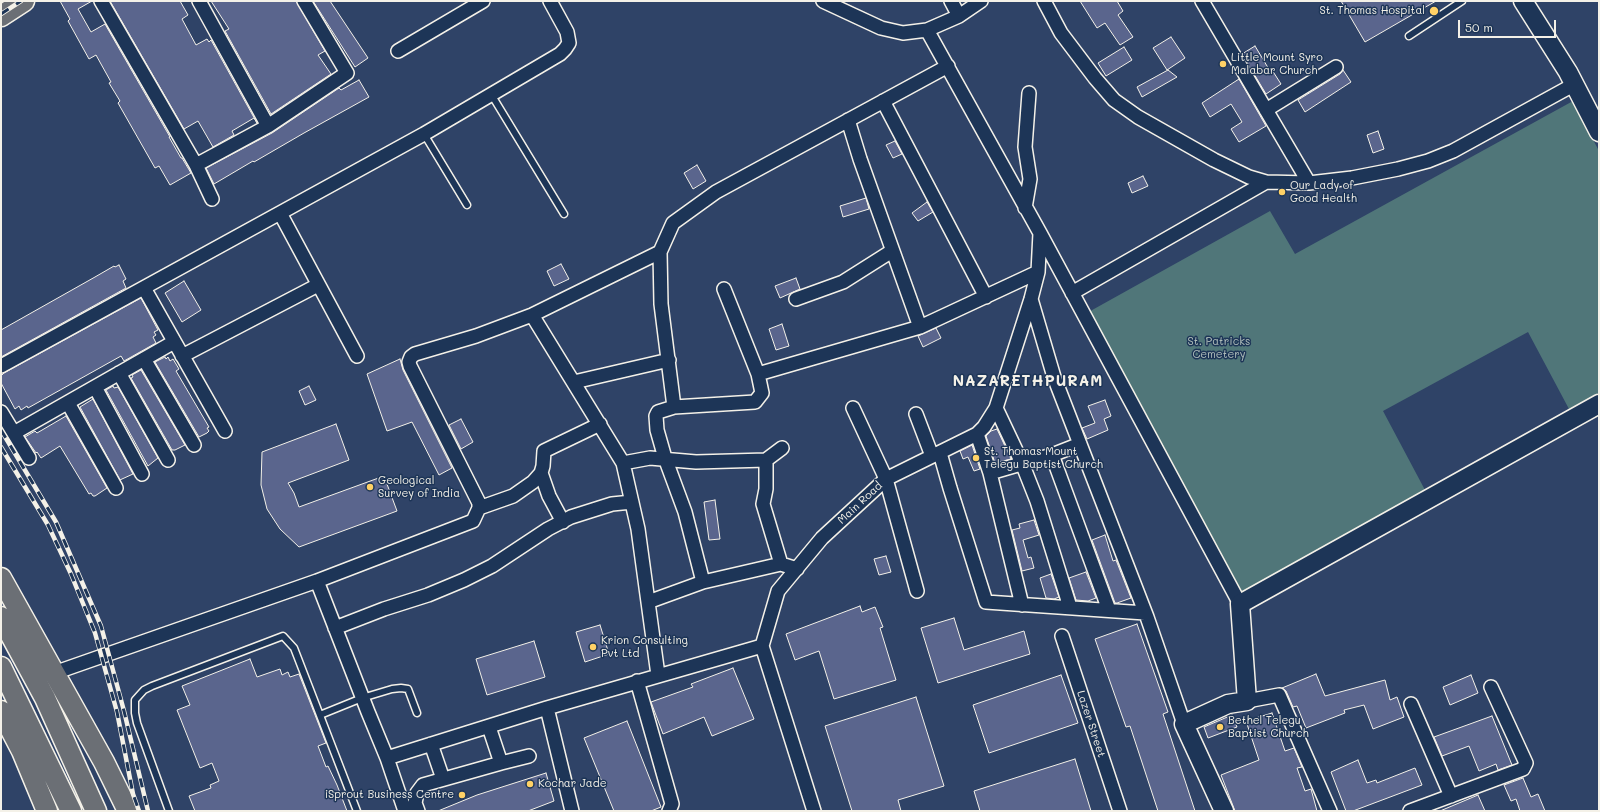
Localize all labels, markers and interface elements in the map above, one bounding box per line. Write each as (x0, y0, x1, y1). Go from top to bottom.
place label: St. Thomas Hospital (1320, 4, 1425, 18)
marker: St. Thomas Hospital (1428, 5, 1440, 17)
scale bar (1460, 12, 1558, 38)
text: 50 m (1465, 19, 1493, 35)
place label: Little Mount Syro Malabar Church (1231, 51, 1323, 77)
marker: Little Mount Syro Malabar Church (1218, 59, 1228, 69)
place label: Our Lady of Good Health (1290, 179, 1357, 205)
marker: Our Lady of Good Health (1277, 187, 1287, 197)
park label: St. Patricks Cemetery (1188, 335, 1250, 361)
district label: NAZARETHPURAM (953, 372, 1103, 390)
place label: St. Thomas Mount Telegu Baptist Church (984, 445, 1103, 471)
marker: St. Thomas Mount Telegu Baptist Church (971, 453, 981, 463)
place label: Geological Survey of India (378, 474, 460, 500)
street label: Main Road (835, 479, 885, 527)
marker: Geological Survey of India (365, 482, 375, 492)
place label: Krion Consulting Pvt Ltd (601, 634, 688, 660)
marker: Krion Consulting Pvt Ltd (588, 642, 598, 652)
street label: Lazer Street (1074, 689, 1108, 759)
place label: Bethel Telegu Baptist Church (1228, 714, 1309, 740)
marker: Bethel Telegu Baptist Church (1215, 722, 1225, 732)
place label: Kochar Jade (538, 777, 606, 791)
marker: Kochar Jade (525, 779, 535, 789)
place label: iSprout Business Centre (325, 788, 454, 802)
marker: iSprout Business Centre (457, 790, 467, 800)

